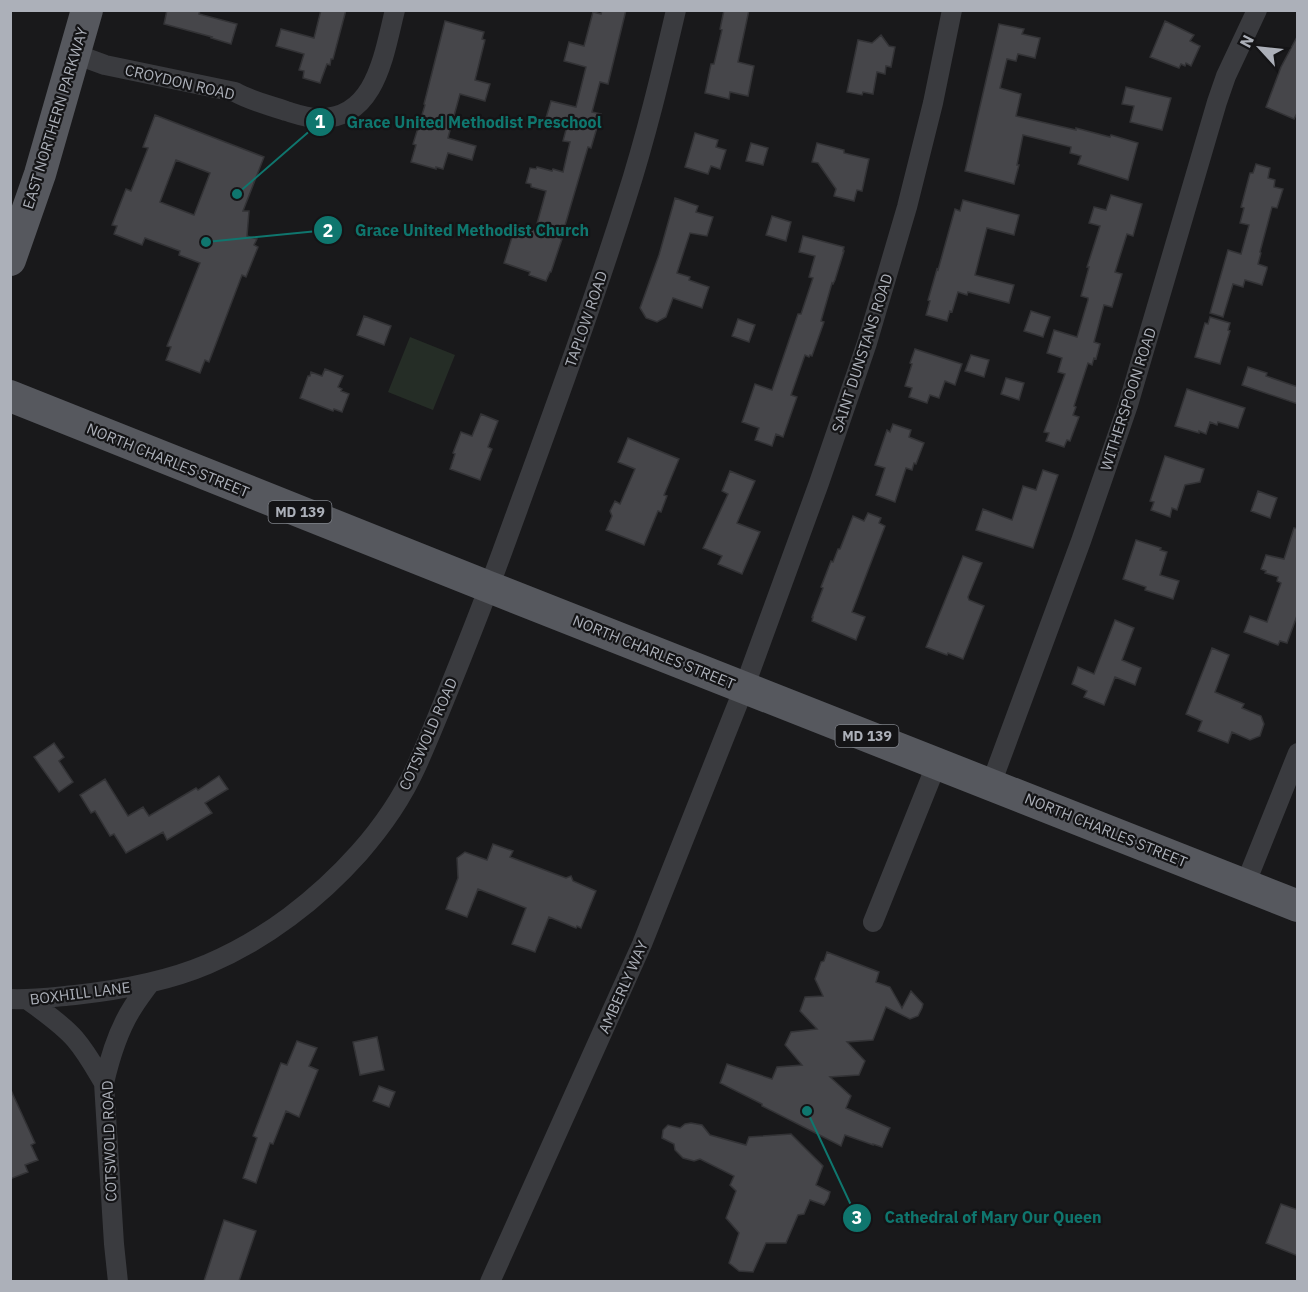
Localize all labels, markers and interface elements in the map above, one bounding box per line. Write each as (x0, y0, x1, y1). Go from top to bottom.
north arrow (1230, 18, 1290, 78)
street label: EAST NORTHERN PARKWAY (18, 25, 92, 211)
text: N (1235, 31, 1258, 51)
street label: CROYDON ROAD (123, 60, 237, 104)
callout: Grace United Methodist Preschool (305, 105, 614, 139)
text: 1 (315, 110, 326, 133)
text: Grace United Methodist Preschool (347, 112, 602, 132)
callout: Grace United Methodist Church (313, 213, 601, 247)
text: 2 (323, 219, 333, 242)
text: Grace United Methodist Church (355, 220, 589, 240)
street label: TAPLOW ROAD (561, 268, 611, 370)
street label: SAINT DUNSTANS ROAD (827, 271, 897, 435)
street label: WITHERSPOON ROAD (1096, 325, 1160, 473)
street label: NORTH CHARLES STREET (84, 419, 252, 501)
road number: MD 139 (268, 501, 332, 523)
street label: NORTH CHARLES STREET (570, 611, 738, 693)
street label: COTSWOLD ROAD (395, 675, 461, 793)
road number: MD 139 (836, 725, 898, 747)
street label: NORTH CHARLES STREET (1022, 789, 1190, 871)
street label: AMBERLY WAY (594, 937, 652, 1036)
street label: BOXHILL LANE (29, 977, 131, 1009)
street label: COTSWOLD ROAD (97, 1080, 121, 1202)
callout: Cathedral of Mary Our Queen (842, 1201, 1113, 1235)
text: 3 (852, 1206, 862, 1229)
text: Cathedral of Mary Our Queen (884, 1207, 1102, 1227)

